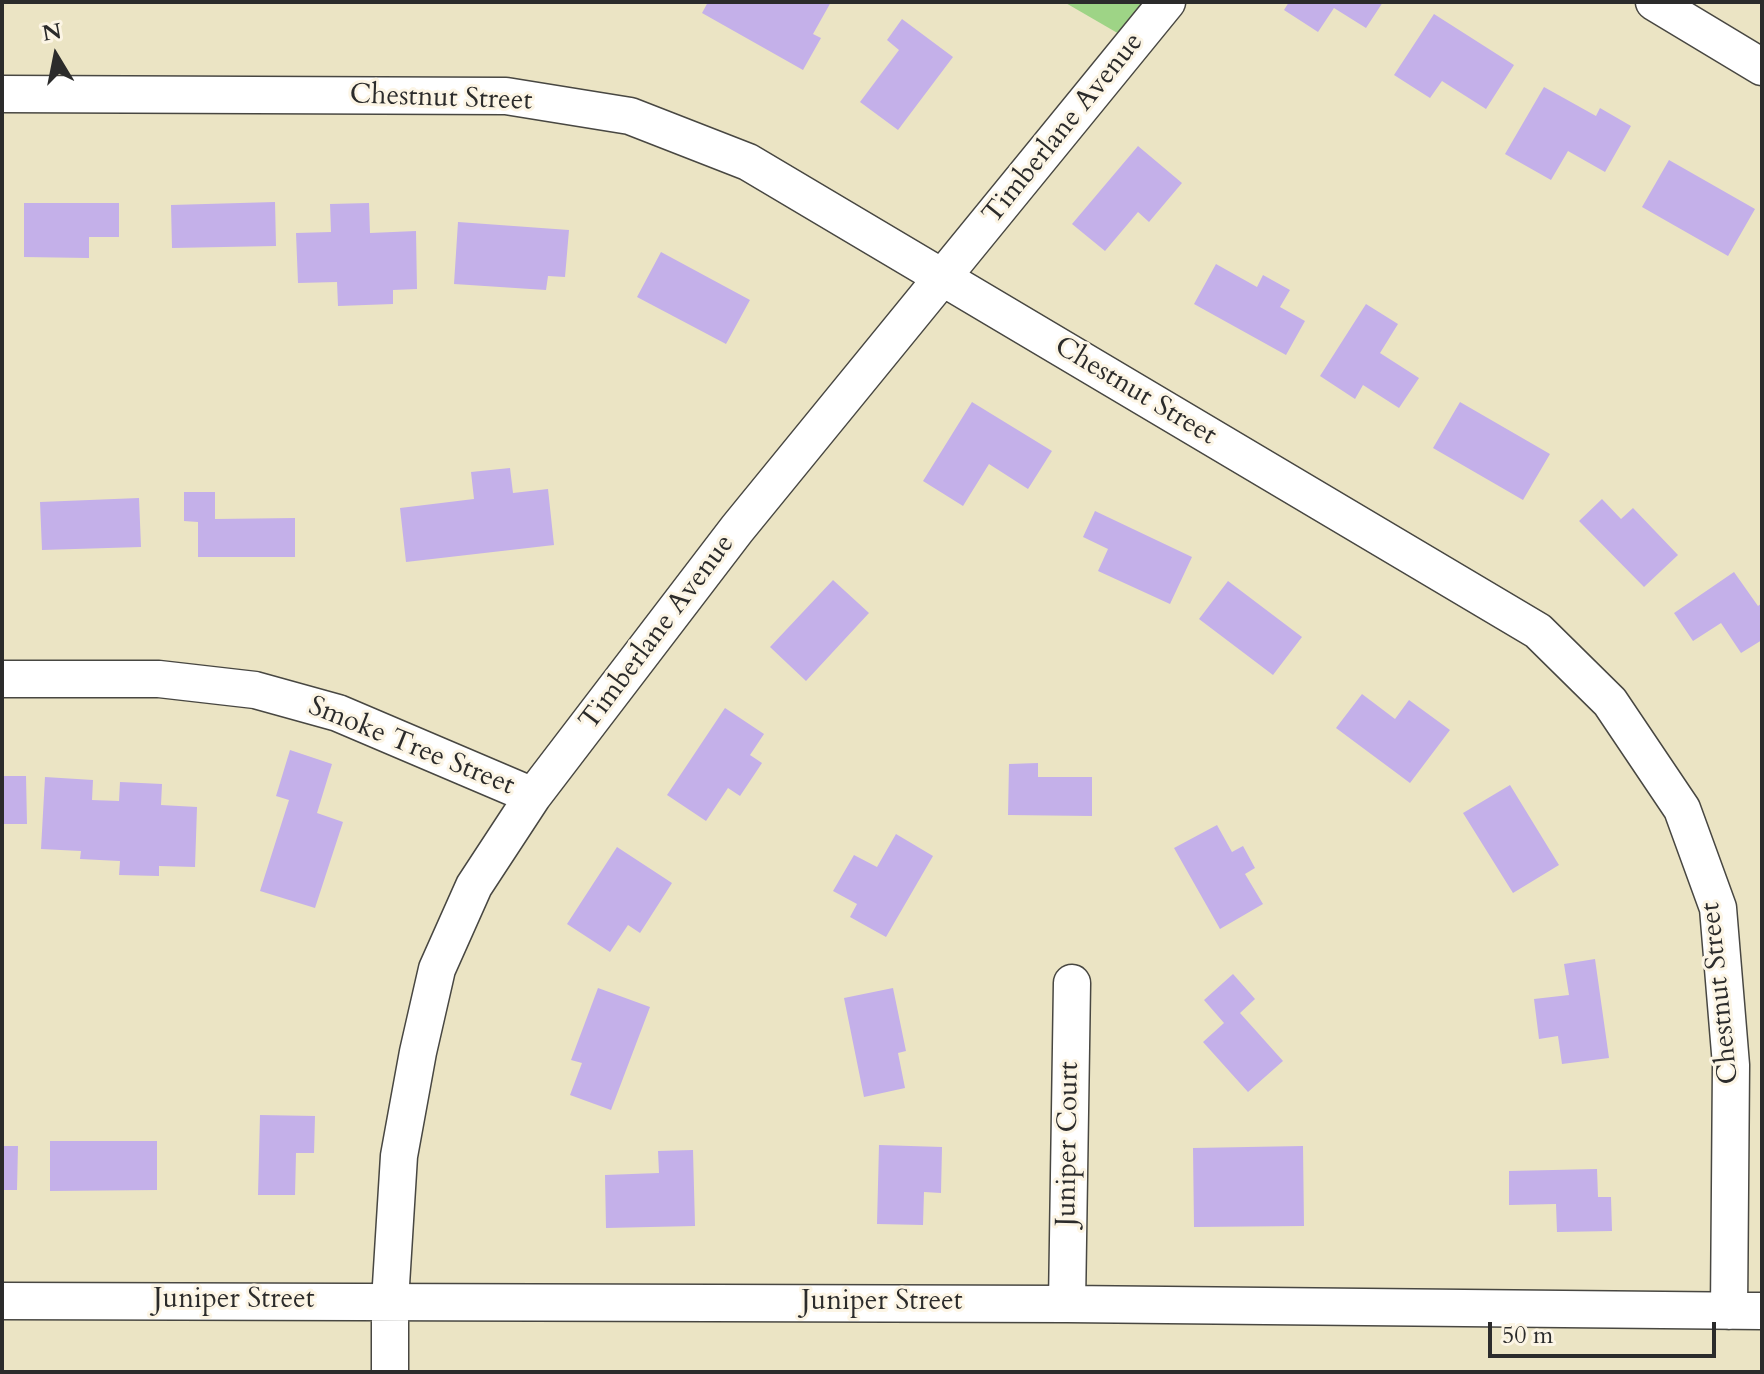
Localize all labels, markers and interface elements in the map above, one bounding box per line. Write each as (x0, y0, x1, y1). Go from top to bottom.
north arrow (16, 16, 96, 96)
text: N (40, 16, 64, 49)
street label: Timberlane Avenue (977, 27, 1151, 231)
street label: Chestnut Street (349, 79, 533, 119)
street label: Chestnut Street (1048, 331, 1222, 453)
street label: Timberlane Avenue (574, 529, 742, 737)
street label: Smoke Tree Street (303, 690, 519, 804)
street label: Chestnut Street (1695, 900, 1747, 1086)
street label: Juniper Court (1051, 1061, 1087, 1227)
street label: Juniper Street (153, 1284, 315, 1318)
street label: Juniper Street (801, 1286, 963, 1320)
scale bar (1492, 1306, 1720, 1356)
text: 50 m (1502, 1319, 1553, 1352)

